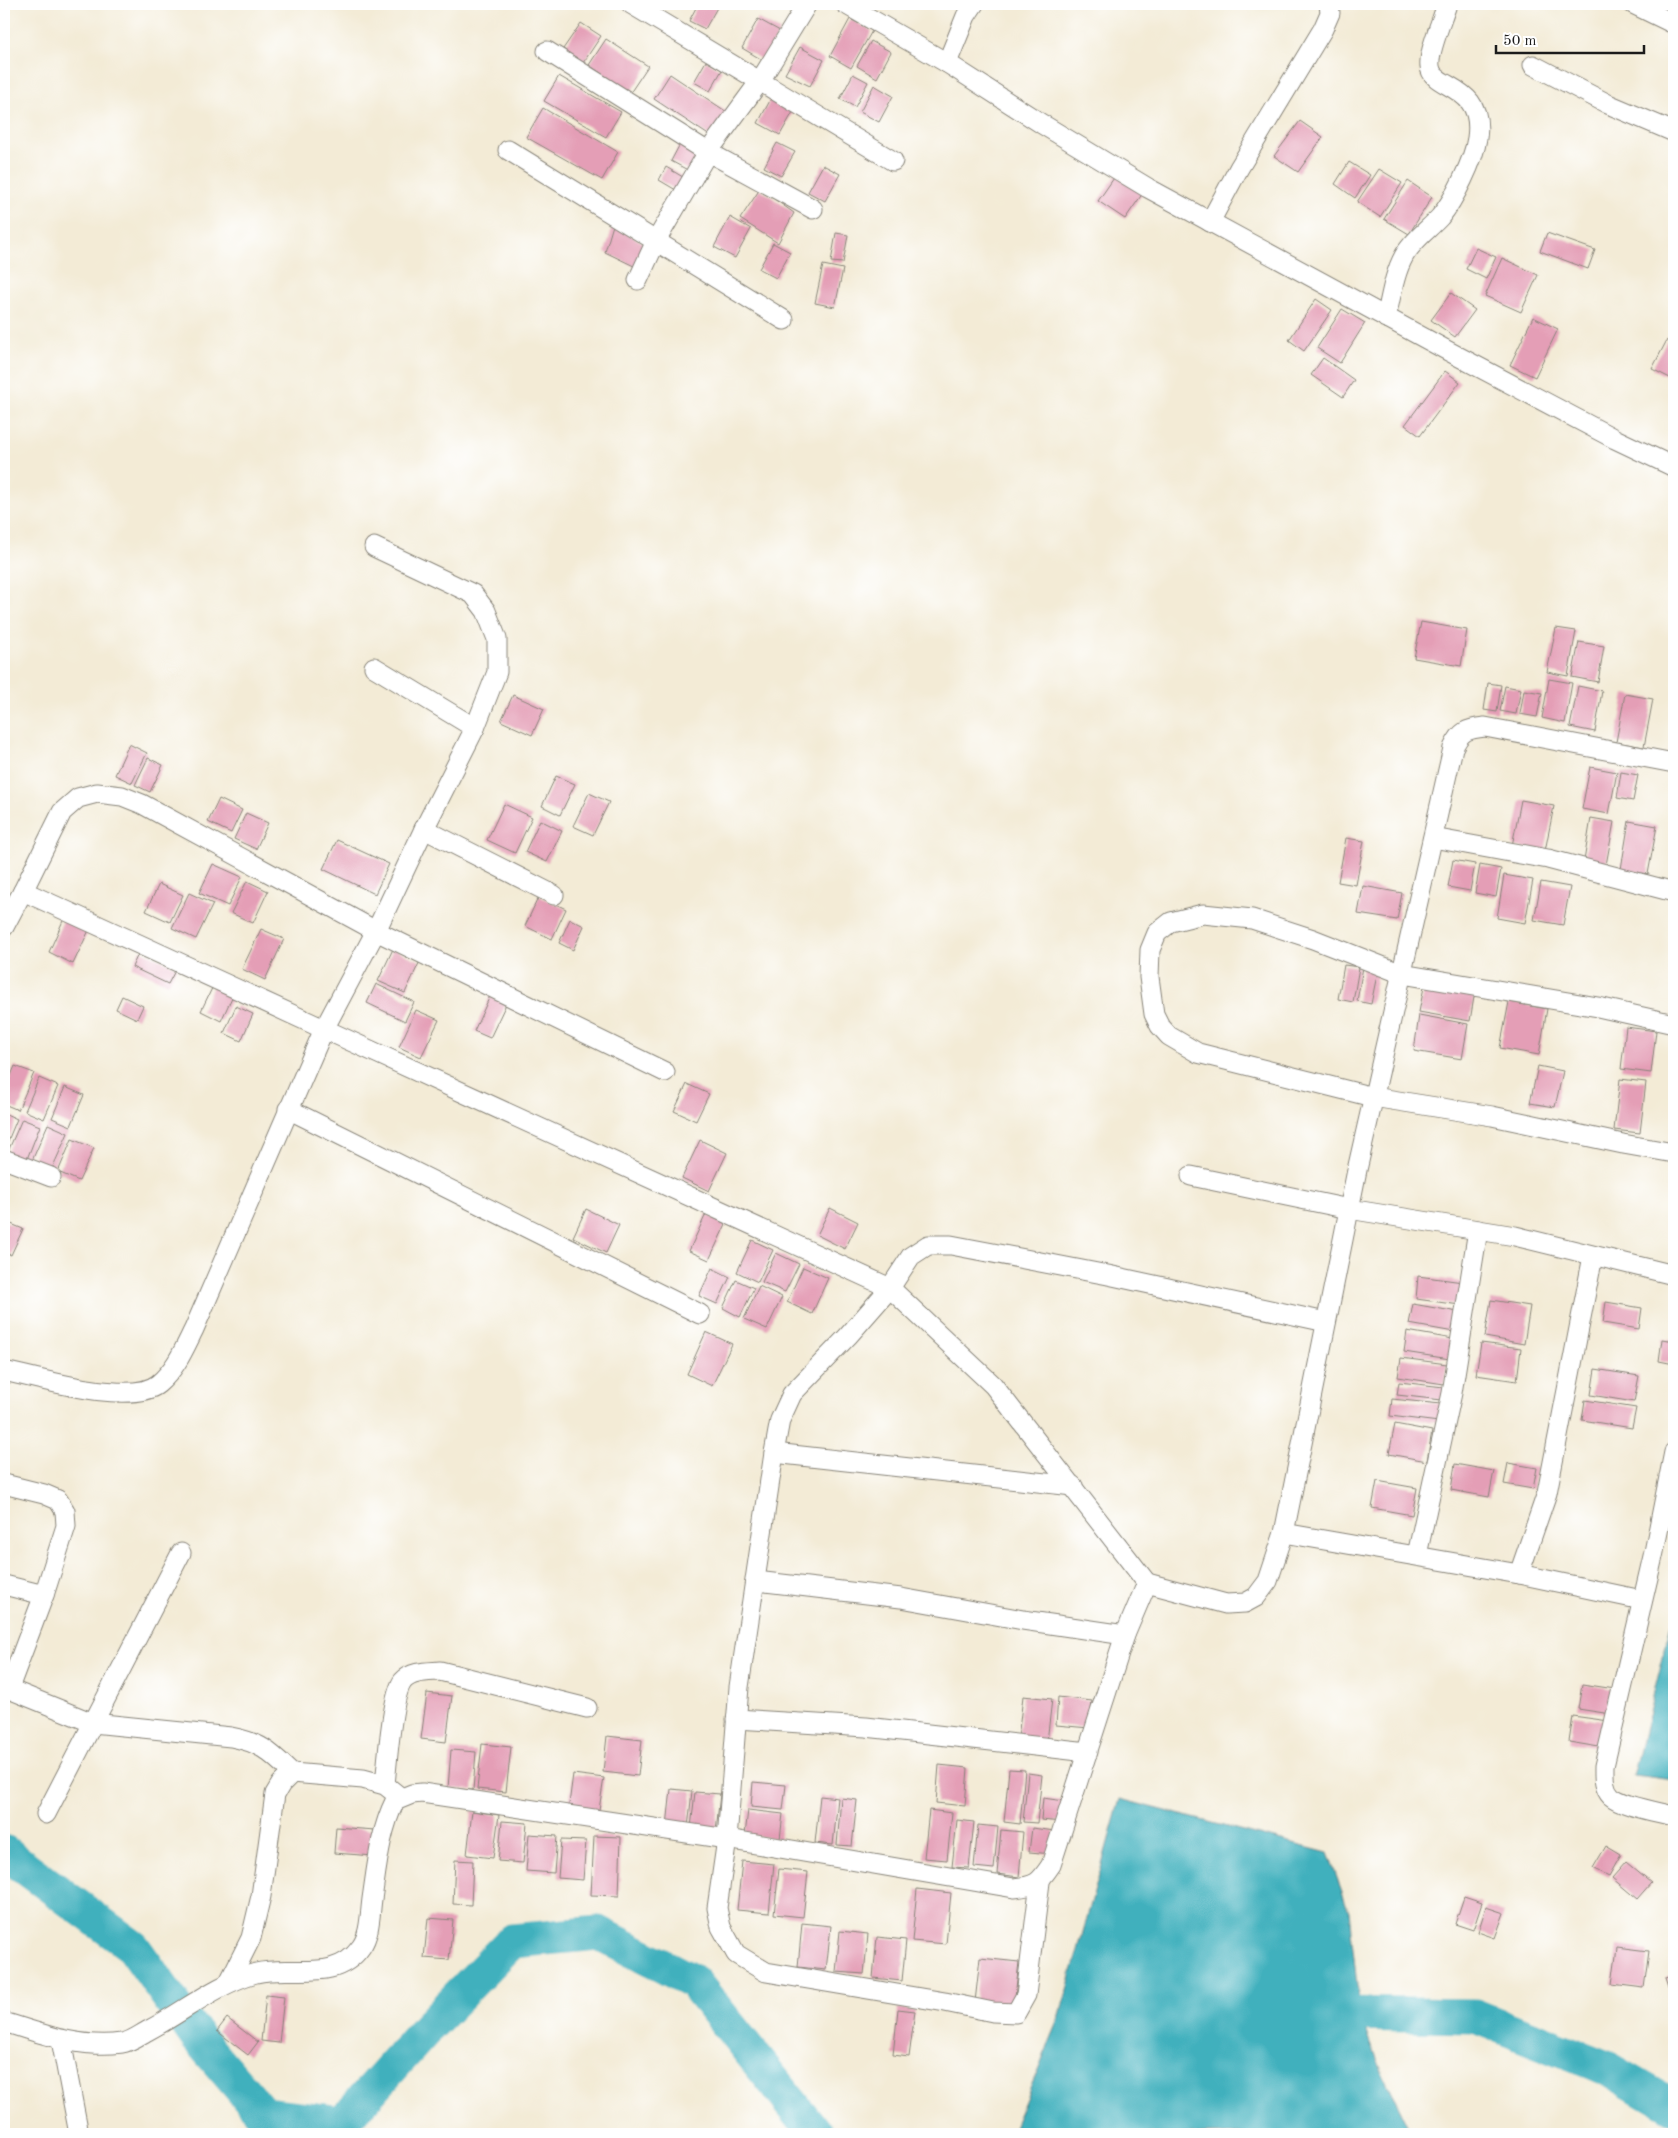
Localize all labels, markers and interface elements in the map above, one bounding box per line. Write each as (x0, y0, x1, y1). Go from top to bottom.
scale bar (1496, 22, 1643, 54)
text: 50 m (1503, 34, 1537, 49)

